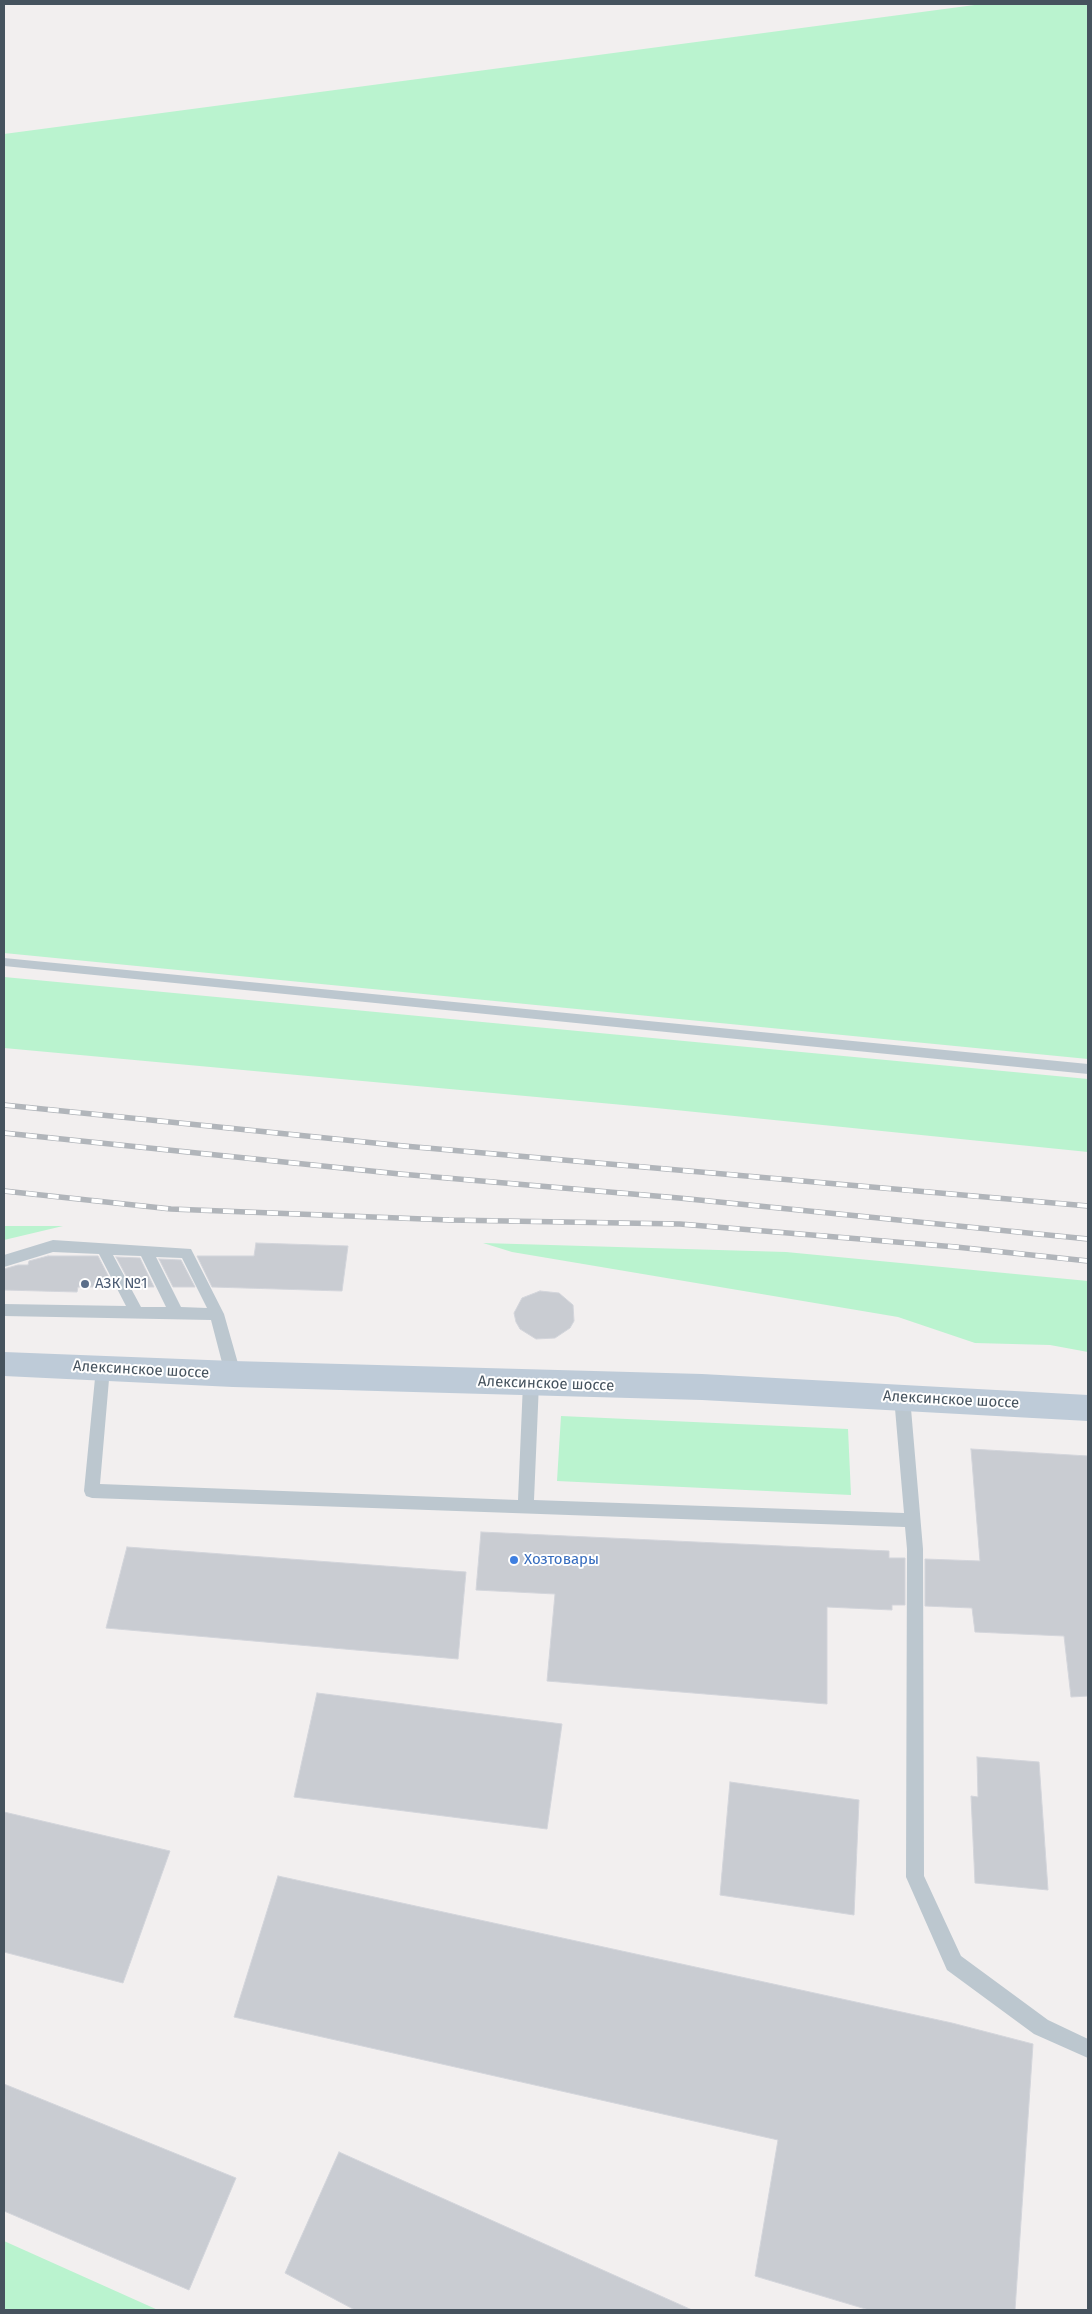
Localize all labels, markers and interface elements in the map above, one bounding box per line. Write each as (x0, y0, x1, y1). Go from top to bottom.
place label: АЗК №1 (95, 1275, 148, 1293)
marker: АЗК №1 (79, 1278, 91, 1290)
street label: Алексинское шоссе (72, 1357, 210, 1383)
street label: Алексинское шоссе (477, 1373, 615, 1395)
street label: Алексинское шоссе (882, 1387, 1020, 1413)
place label: Хозтовары (524, 1551, 599, 1569)
marker: Хозтовары (508, 1554, 520, 1566)

